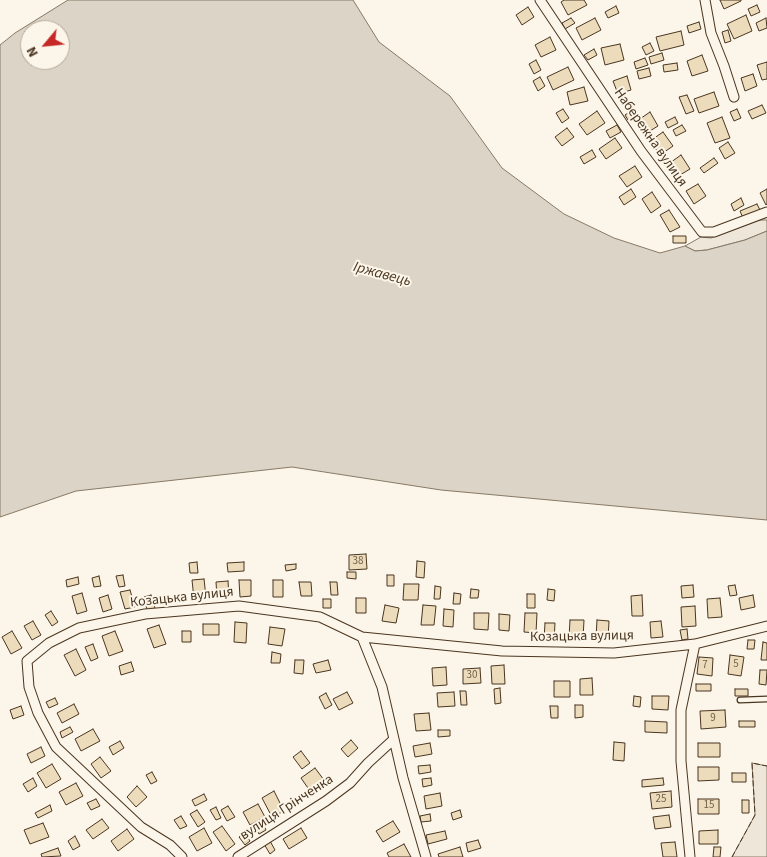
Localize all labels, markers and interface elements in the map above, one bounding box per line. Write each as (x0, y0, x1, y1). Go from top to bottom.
north arrow (20, 20, 70, 70)
text: N (22, 43, 44, 60)
street label: Набережна вулиця (610, 85, 690, 191)
water label: Іржавець (351, 259, 413, 291)
house number: 38 (353, 555, 363, 569)
street label: Козацька вулиця (129, 584, 235, 612)
street label: Козацька вулиця (530, 628, 634, 646)
house number: 5 (733, 658, 739, 672)
house number: 7 (702, 659, 708, 673)
house number: 30 (467, 669, 477, 683)
house number: 9 (710, 712, 716, 726)
street label: вулиця Грінченка (237, 772, 337, 844)
house number: 25 (656, 793, 666, 807)
house number: 15 (704, 799, 714, 813)

